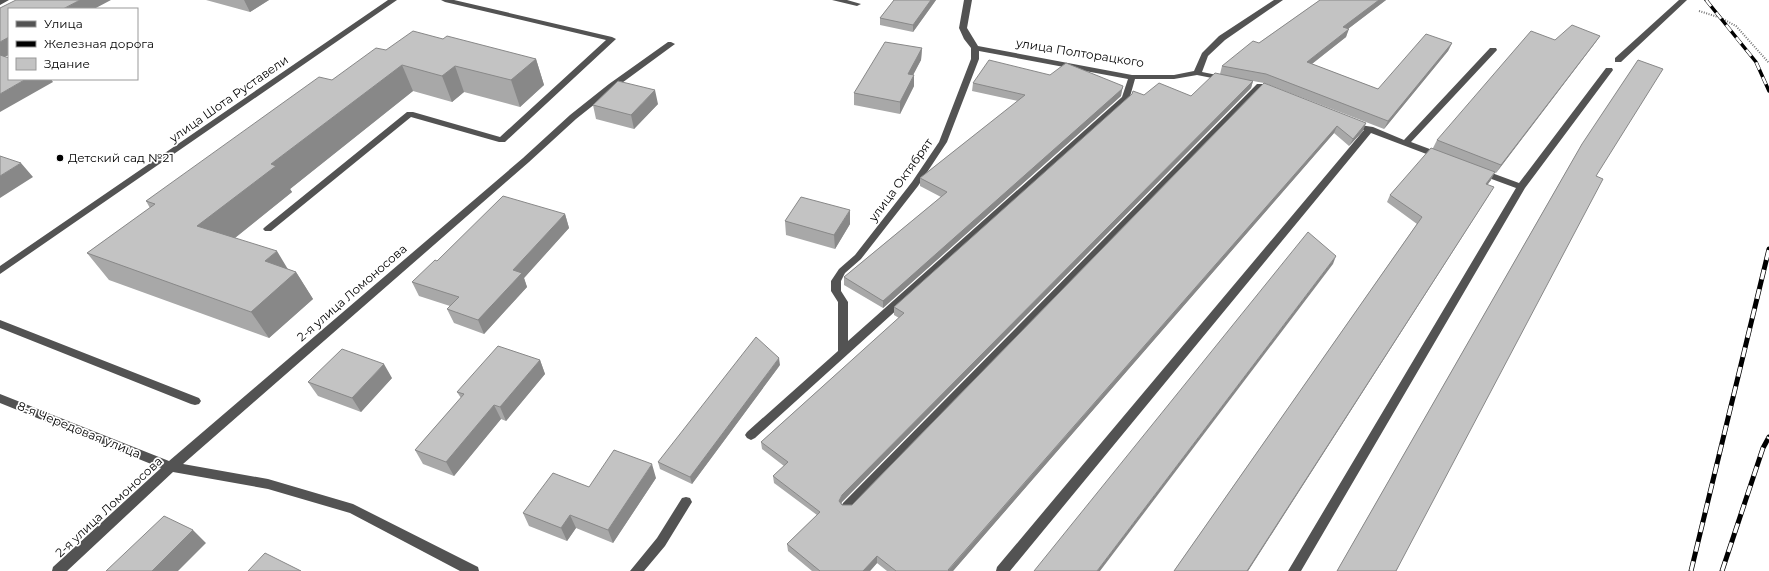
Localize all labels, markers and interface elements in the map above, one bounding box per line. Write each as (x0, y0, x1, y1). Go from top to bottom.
legend (8, 8, 138, 80)
text: Улица (44, 16, 83, 31)
street label: улица Полторацкого (1014, 35, 1146, 70)
text: Железная дорога (44, 36, 154, 51)
street label: улица Шота Руставели (166, 52, 291, 146)
text: Здание (44, 56, 90, 71)
street label: улица Октябрят (865, 135, 936, 225)
place label: Детский сад №21 (68, 150, 174, 165)
marker: Детский сад №21 (55, 153, 65, 163)
street label: 2-я улица Ломоносова (294, 241, 410, 344)
street label: 8-я Чередовая улица (15, 398, 143, 461)
street label: 2-я улица Ломоносова (52, 453, 165, 560)

